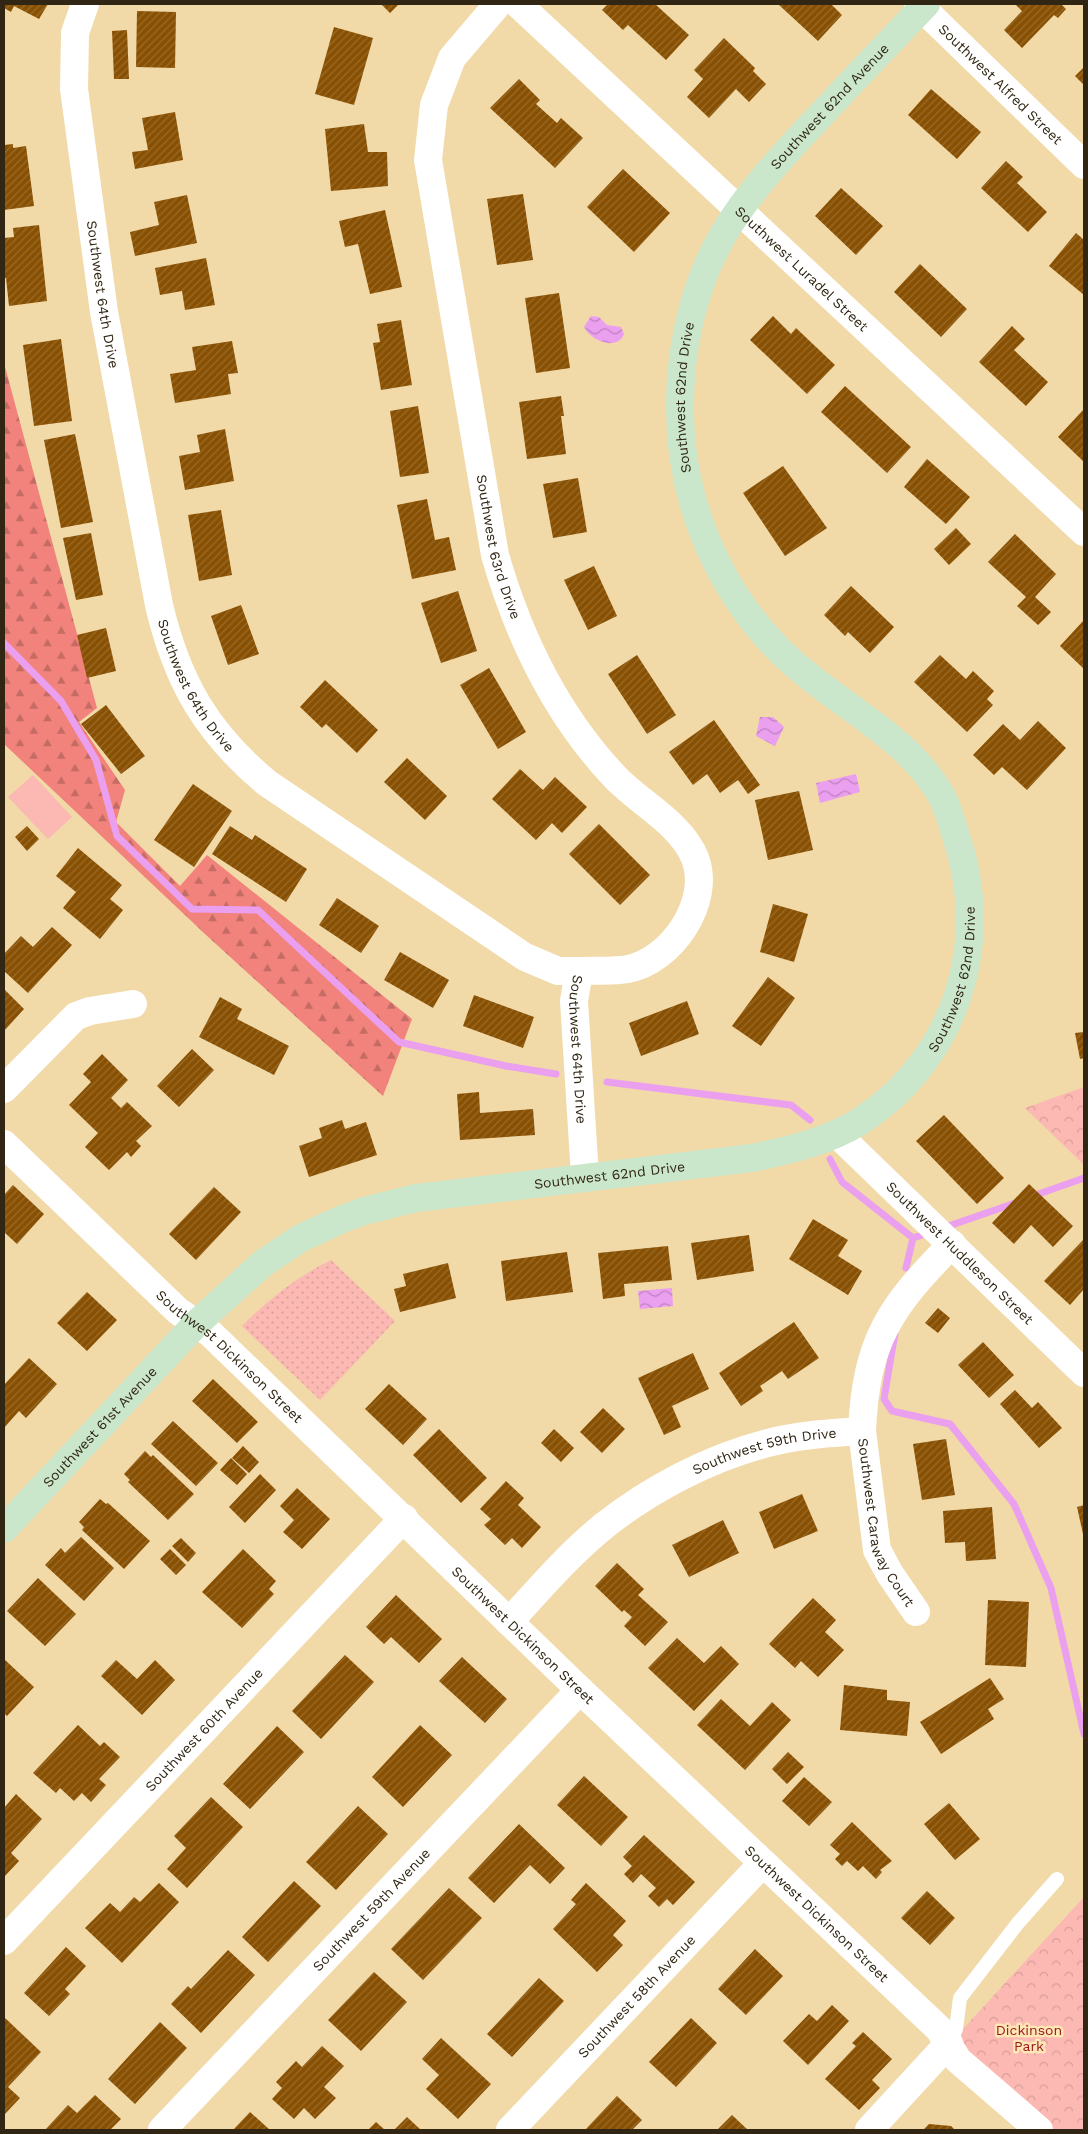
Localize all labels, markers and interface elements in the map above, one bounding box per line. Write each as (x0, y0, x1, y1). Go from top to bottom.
street label: Southwest Alfred Street (935, 21, 1066, 148)
street label: Southwest 62nd Avenue (767, 40, 892, 172)
street label: Southwest Luradel Street (732, 203, 872, 335)
street label: Southwest 64th Drive (84, 219, 122, 369)
street label: Southwest 62nd Drive (672, 320, 697, 474)
street label: Southwest 63rd Drive (473, 473, 524, 621)
street label: Southwest 64th Drive (155, 617, 238, 755)
street label: Southwest 62nd Drive (924, 906, 978, 1055)
street label: Southwest 64th Drive (566, 974, 590, 1124)
street label: Southwest 62nd Drive (533, 1158, 686, 1192)
street label: Southwest Huddleson Street (883, 1178, 1037, 1328)
street label: Southwest Dickinson Street (153, 1287, 306, 1426)
street label: Southwest 61st Avenue (39, 1363, 160, 1490)
street label: Southwest 59th Drive (690, 1425, 837, 1478)
street label: Southwest Caraway Court (855, 1437, 918, 1610)
street label: Southwest Dickinson Street (449, 1563, 598, 1707)
street label: Southwest 60th Avenue (142, 1665, 266, 1794)
street label: Southwest Dickinson Street (742, 1842, 892, 1985)
street label: Southwest 59th Avenue (309, 1845, 433, 1974)
street label: Southwest 58th Avenue (575, 1932, 698, 2061)
park label: Dickinson Park (996, 2022, 1062, 2054)

